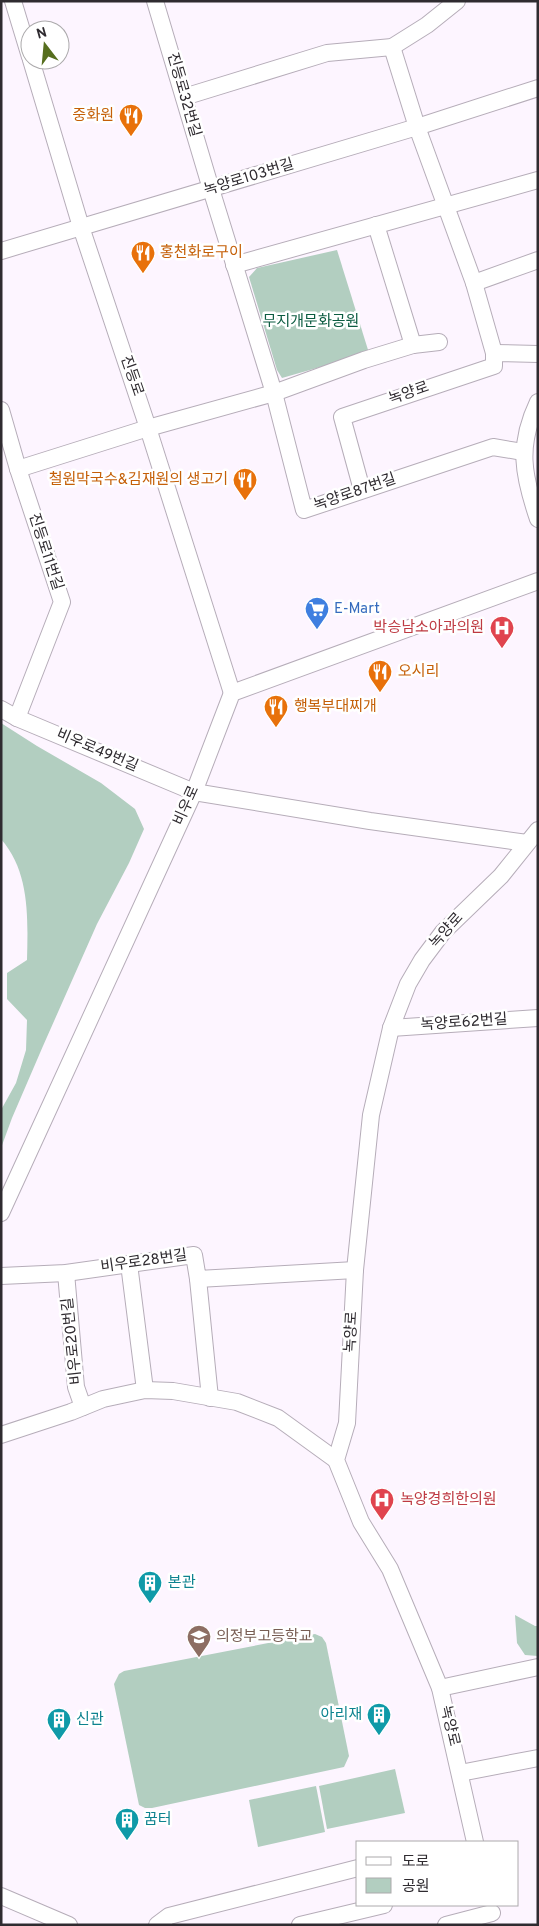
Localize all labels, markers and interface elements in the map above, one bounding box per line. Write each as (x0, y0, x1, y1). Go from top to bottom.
north arrow (20, 20, 70, 70)
text: N (35, 24, 49, 44)
street label: 진등로32번길 (162, 51, 204, 139)
restaurant icon: 중화원 (118, 103, 144, 137)
place label: 중화원 (73, 107, 114, 126)
street label: 녹양로103번길 (202, 155, 296, 201)
restaurant icon: 홍천화로구이 (130, 240, 156, 274)
place label: 홍천화로구이 (160, 243, 243, 263)
park label: 무지개문화공원 (263, 313, 359, 332)
street label: 진등로 (115, 353, 147, 399)
street label: 녹양로 (386, 378, 432, 410)
restaurant icon: 철원막국수&김재원의 생고기 (232, 467, 258, 501)
street label: 녹양로87번길 (311, 470, 399, 516)
place label: 철원막국수&김재원의 생고기 (49, 471, 228, 490)
street label: 진등로11번길 (24, 511, 66, 593)
supermarket icon: E-Mart (304, 596, 330, 630)
place label: E-Mart (334, 600, 380, 619)
hospital icon: 박승남소아과의원 (489, 615, 515, 649)
place label: 박승남소아과의원 (374, 619, 484, 638)
restaurant icon: 오시리 (367, 659, 393, 693)
place label: 오시리 (398, 663, 439, 682)
restaurant icon: 행복부대찌개 (263, 694, 289, 728)
place label: 행복부대찌개 (294, 698, 377, 717)
street label: 비우로49번길 (53, 725, 141, 777)
street label: 비우로 (170, 783, 204, 829)
street label: 녹양로 (426, 909, 468, 953)
street label: 녹양로62번길 (420, 1010, 508, 1036)
street label: 비우로28번길 (99, 1247, 189, 1277)
street label: 비우로20번길 (59, 1296, 87, 1386)
street label: 녹양로 (341, 1311, 363, 1353)
hospital icon: 녹양경희한의원 (369, 1487, 395, 1521)
place label: 녹양경희한의원 (400, 1491, 497, 1510)
building icon: 본관 (137, 1570, 163, 1604)
place label: 본관 (168, 1574, 196, 1593)
school or university icon: 의정부고등학교 (186, 1624, 212, 1658)
place label: 의정부고등학교 (216, 1627, 313, 1647)
building icon: 아리재 (366, 1702, 392, 1736)
street label: 녹양로 (435, 1704, 463, 1748)
place label: 아리재 (321, 1706, 362, 1725)
building icon: 신관 (46, 1707, 72, 1741)
place label: 신관 (76, 1711, 104, 1730)
building icon: 꿈터 (114, 1807, 140, 1841)
place label: 꿈터 (144, 1811, 172, 1830)
legend (356, 1841, 519, 1906)
text: 도로 (402, 1853, 430, 1872)
text: 공원 (402, 1878, 430, 1897)

